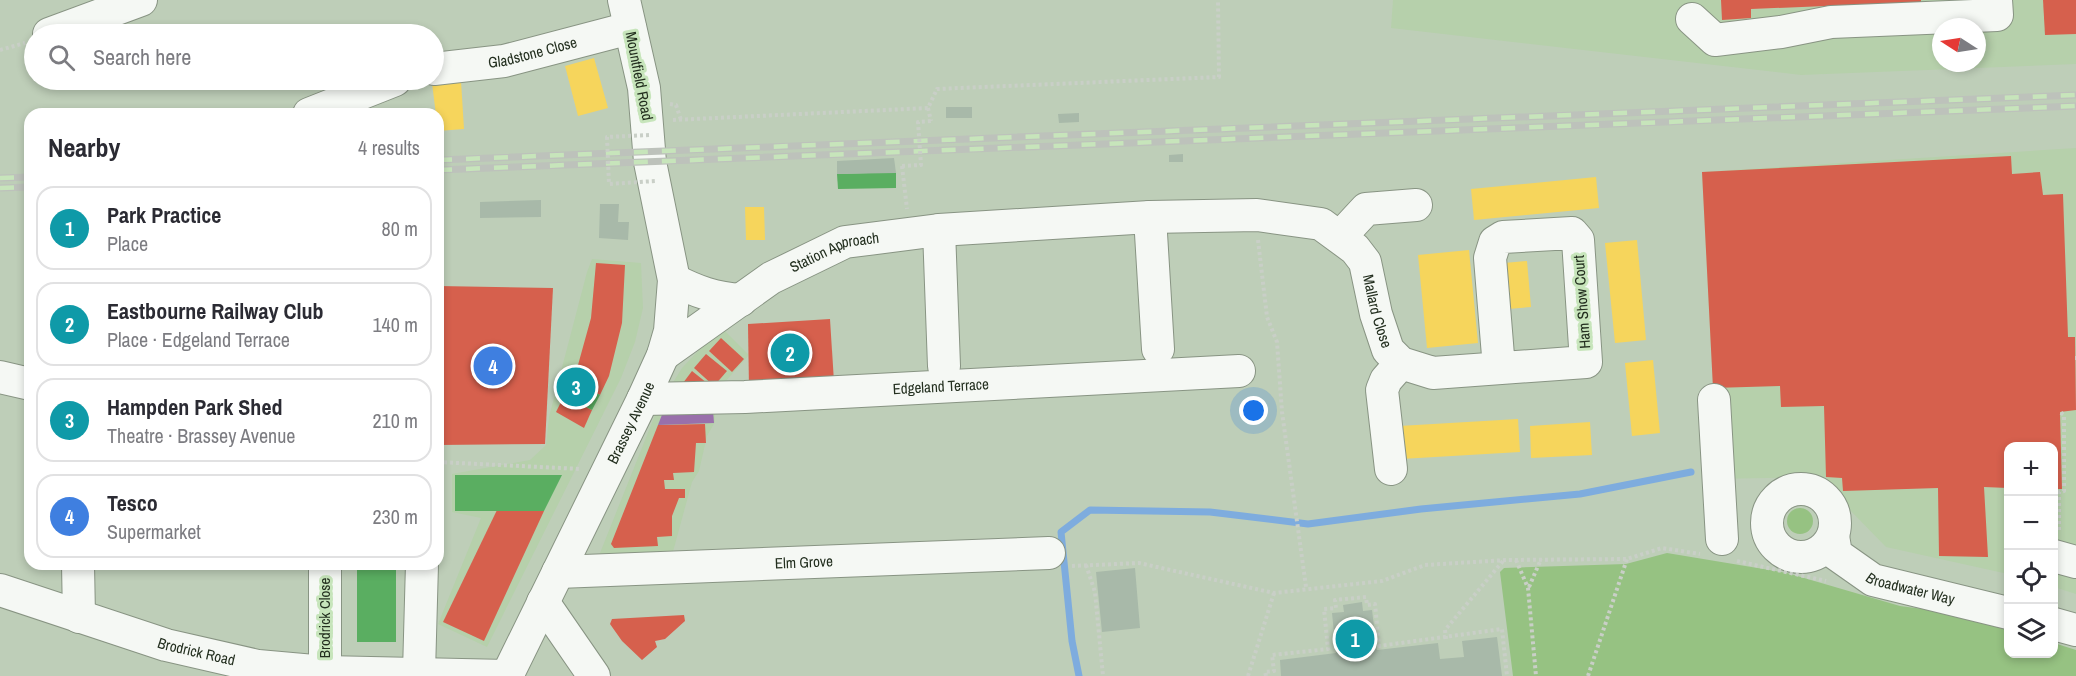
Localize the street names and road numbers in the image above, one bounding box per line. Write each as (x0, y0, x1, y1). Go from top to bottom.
street label: Mountfield Road (621, 30, 658, 122)
street label: Gladstone Close (487, 31, 579, 73)
street label: Station Approach (786, 227, 880, 277)
street label: Ham Show Court (1568, 254, 1595, 349)
street label: Mallard Close (1358, 272, 1398, 351)
street label: Edgeland Terrace (892, 373, 989, 399)
street label: Brassey Avenue (602, 378, 660, 467)
street label: Elm Grove (774, 550, 833, 574)
street label: Broadwater Way (1862, 567, 1958, 610)
street label: Brodrick Close (314, 578, 335, 658)
street label: Brodrick Road (155, 632, 237, 670)

